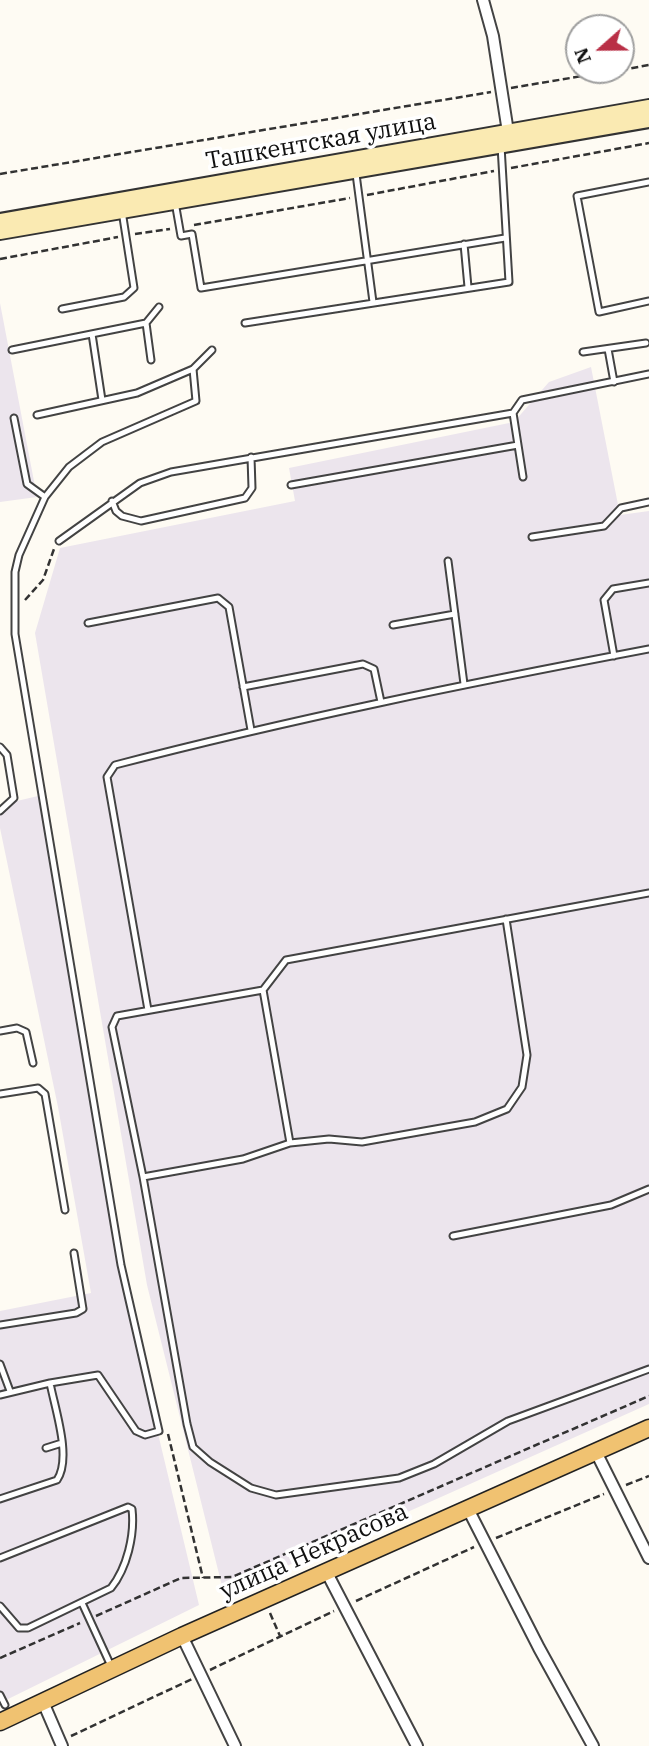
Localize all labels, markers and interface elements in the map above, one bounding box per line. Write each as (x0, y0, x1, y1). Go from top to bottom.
north arrow (565, 14, 635, 84)
text: N (568, 44, 596, 67)
street label: Ташкентская улица (203, 108, 439, 176)
street label: улица Некрасова (216, 1498, 412, 1606)

